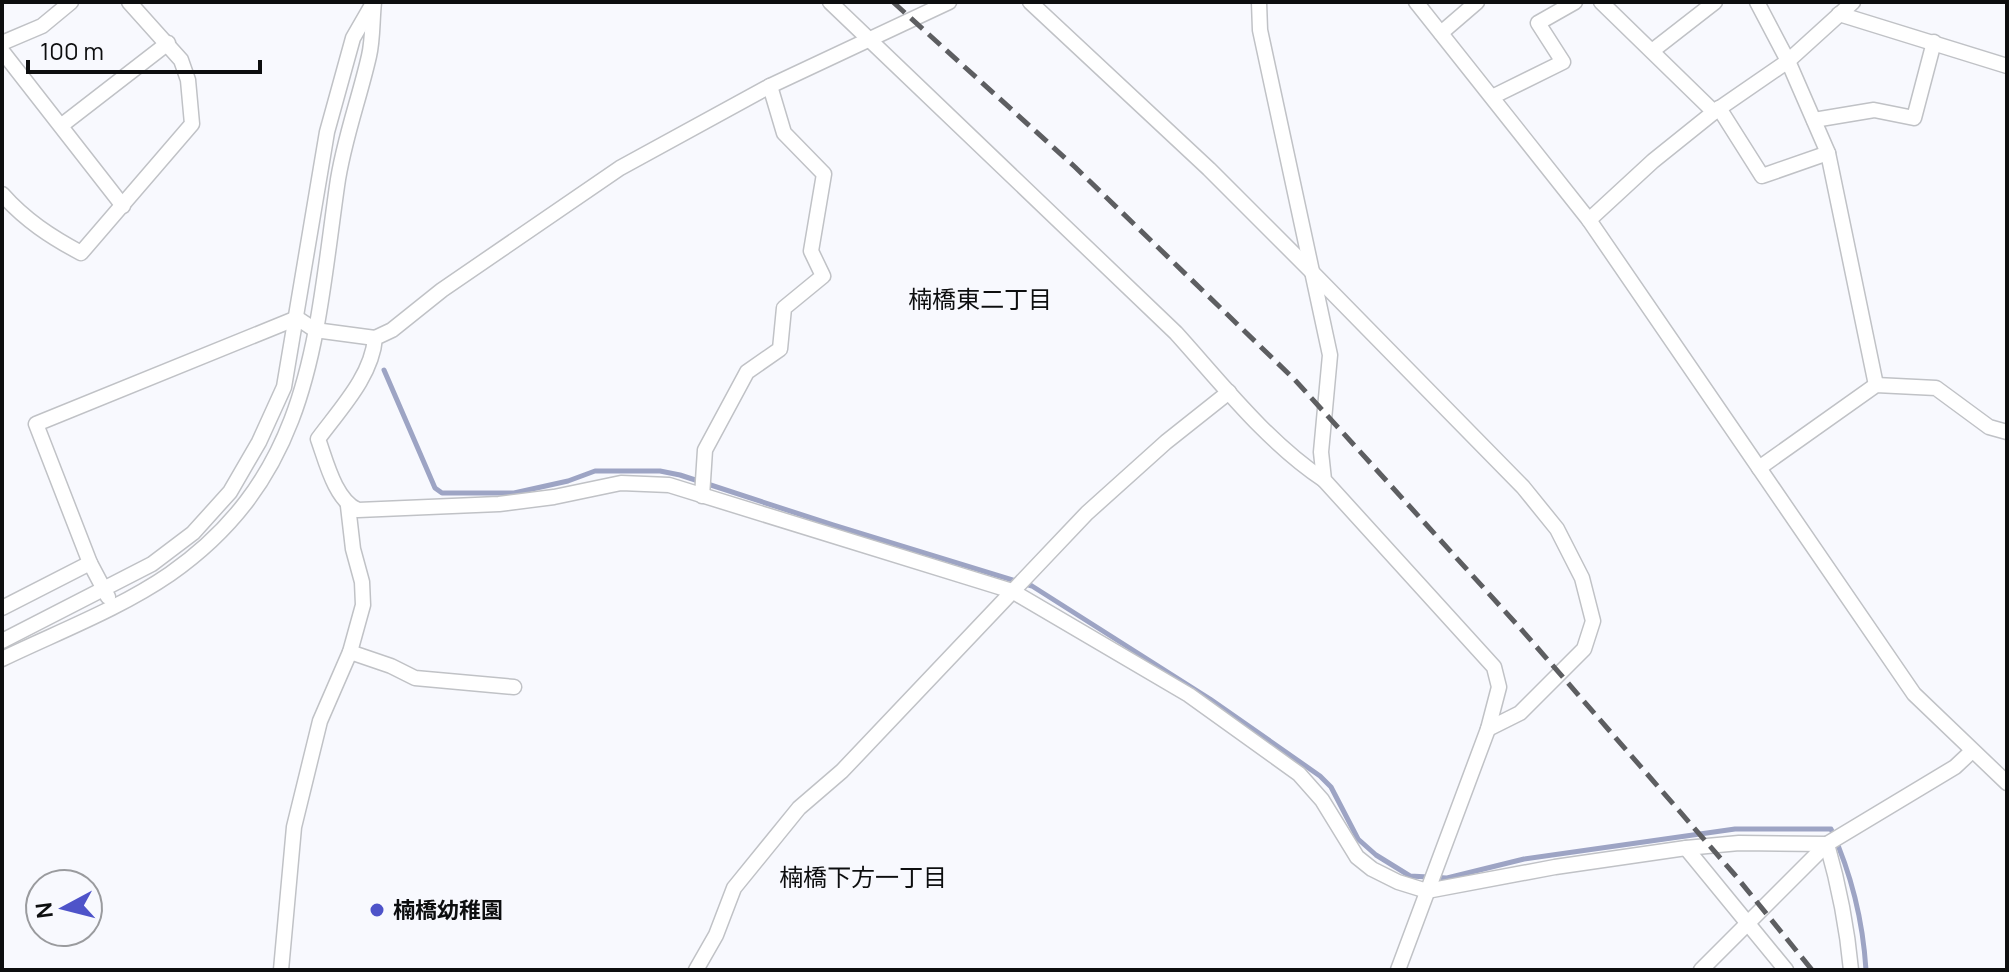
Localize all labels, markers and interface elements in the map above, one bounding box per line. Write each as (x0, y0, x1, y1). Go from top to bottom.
scale bar (28, 24, 260, 74)
text: 100 m (40, 34, 104, 67)
district label: 楠橋東二丁目 (908, 282, 1052, 315)
district label: 楠橋下方一丁目 (779, 860, 947, 893)
north arrow (24, 868, 104, 948)
place label: 楠橋幼稚園 (393, 895, 503, 925)
text: N (28, 901, 60, 920)
marker: 楠橋幼稚園 (368, 901, 386, 919)

